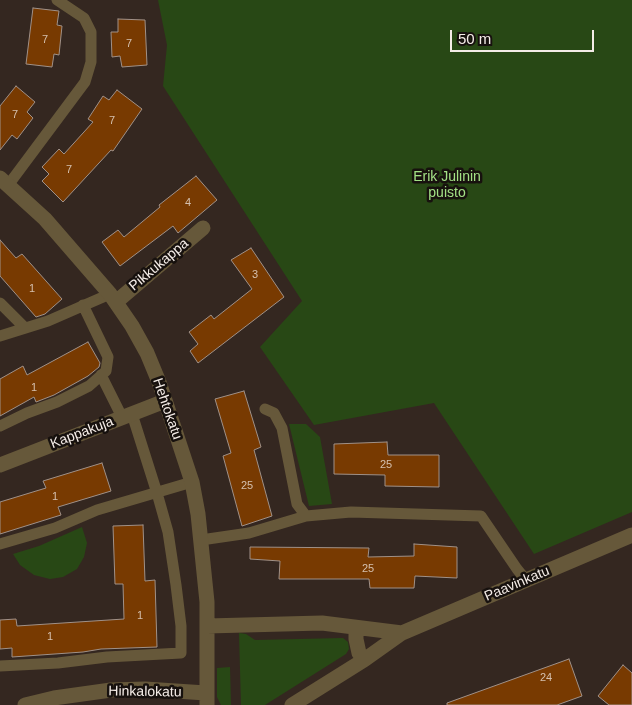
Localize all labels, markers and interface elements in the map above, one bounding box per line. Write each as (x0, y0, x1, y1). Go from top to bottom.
scale bar (452, 20, 596, 52)
text: 50 m (458, 30, 491, 47)
house number: 7 (42, 33, 48, 47)
house number: 7 (126, 37, 132, 51)
house number: 7 (12, 108, 18, 122)
house number: 7 (109, 114, 115, 128)
house number: 7 (66, 163, 72, 177)
park label: Erik Julinin puisto (413, 169, 481, 202)
house number: 4 (185, 196, 191, 210)
street label: Pikkukappa (126, 235, 192, 295)
house number: 3 (252, 268, 258, 282)
house number: 1 (29, 282, 35, 296)
street label: Hehtokatu (149, 376, 185, 442)
house number: 1 (31, 381, 37, 395)
street label: Kappakuja (48, 413, 116, 453)
house number: 25 (380, 458, 392, 472)
house number: 25 (241, 479, 253, 493)
house number: 1 (52, 490, 58, 504)
house number: 25 (362, 562, 374, 576)
street label: Paavinkatu (482, 563, 552, 605)
house number: 1 (137, 609, 143, 623)
house number: 1 (47, 630, 53, 644)
house number: 24 (540, 671, 552, 685)
street label: Hinkalokatu (108, 683, 182, 701)

